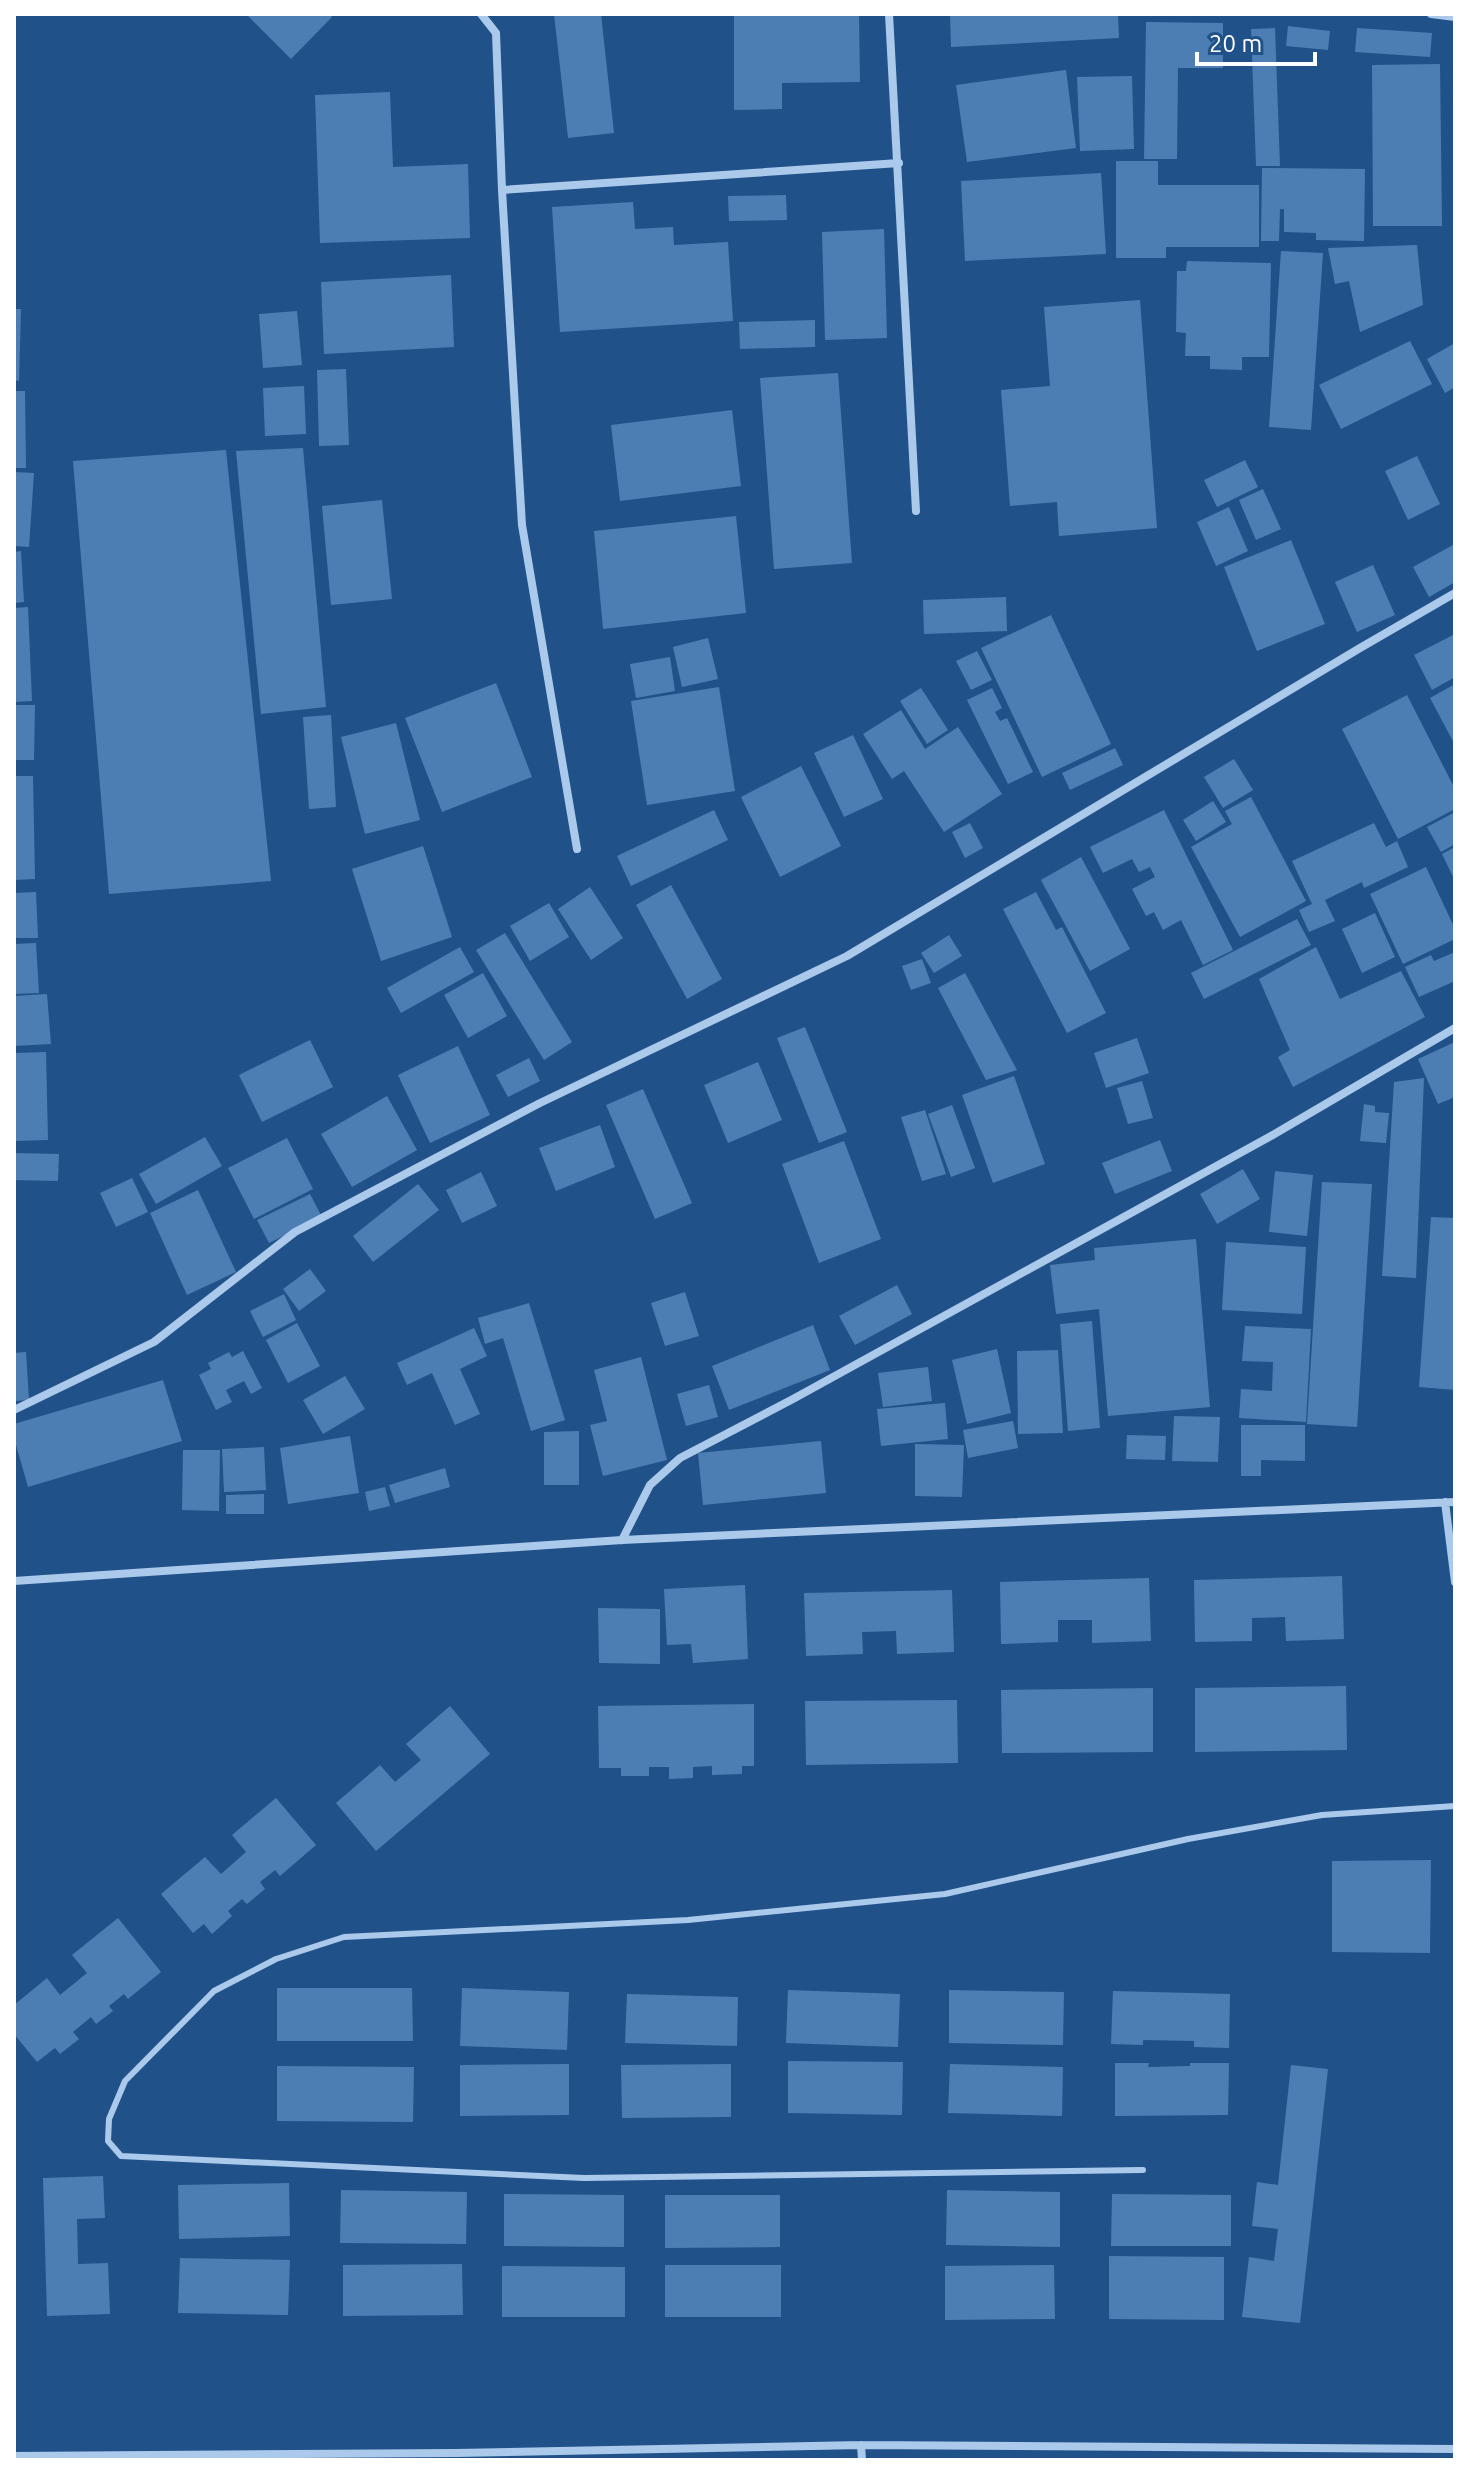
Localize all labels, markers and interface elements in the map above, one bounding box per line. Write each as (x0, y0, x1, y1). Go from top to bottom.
scale bar (1197, 16, 1315, 66)
text: 20 m (1209, 30, 1262, 57)

